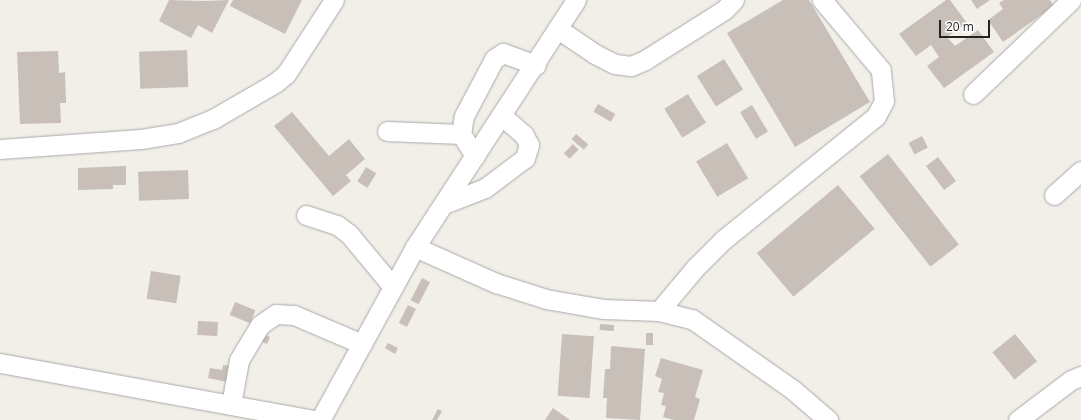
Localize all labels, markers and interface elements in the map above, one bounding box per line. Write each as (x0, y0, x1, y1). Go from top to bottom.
scale bar (941, 12, 992, 38)
text: 20 m (946, 18, 974, 35)

